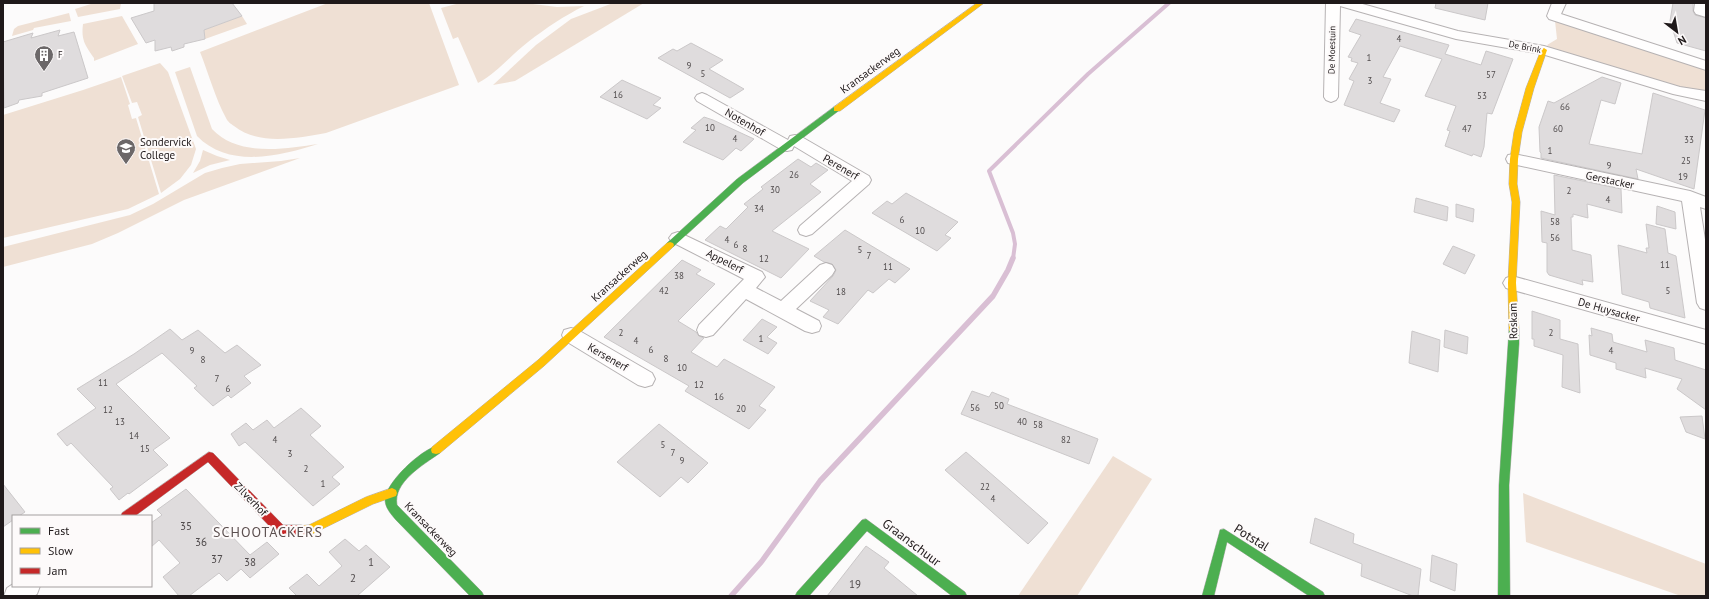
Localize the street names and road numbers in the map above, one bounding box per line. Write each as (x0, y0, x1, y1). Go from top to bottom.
street label: De Moestuin (1326, 26, 1337, 74)
street label: De Brink (1508, 38, 1543, 55)
street label: Kransackerweg (837, 44, 903, 96)
street label: Notenhof (723, 105, 768, 139)
street label: Perenerf (820, 151, 862, 183)
street label: Gerstacker (1584, 168, 1636, 192)
street label: Appelerf (704, 246, 746, 277)
street label: Kransackerweg (588, 247, 650, 305)
street label: De Huysacker (1576, 294, 1642, 326)
street label: Roskam (1506, 303, 1520, 339)
street label: Kersenerf (585, 340, 631, 374)
street label: Zilverhof (231, 479, 271, 519)
street label: Kransackerweg (401, 499, 461, 559)
street label: Graanschuur (879, 515, 945, 570)
street label: Potstal (1231, 520, 1273, 555)

